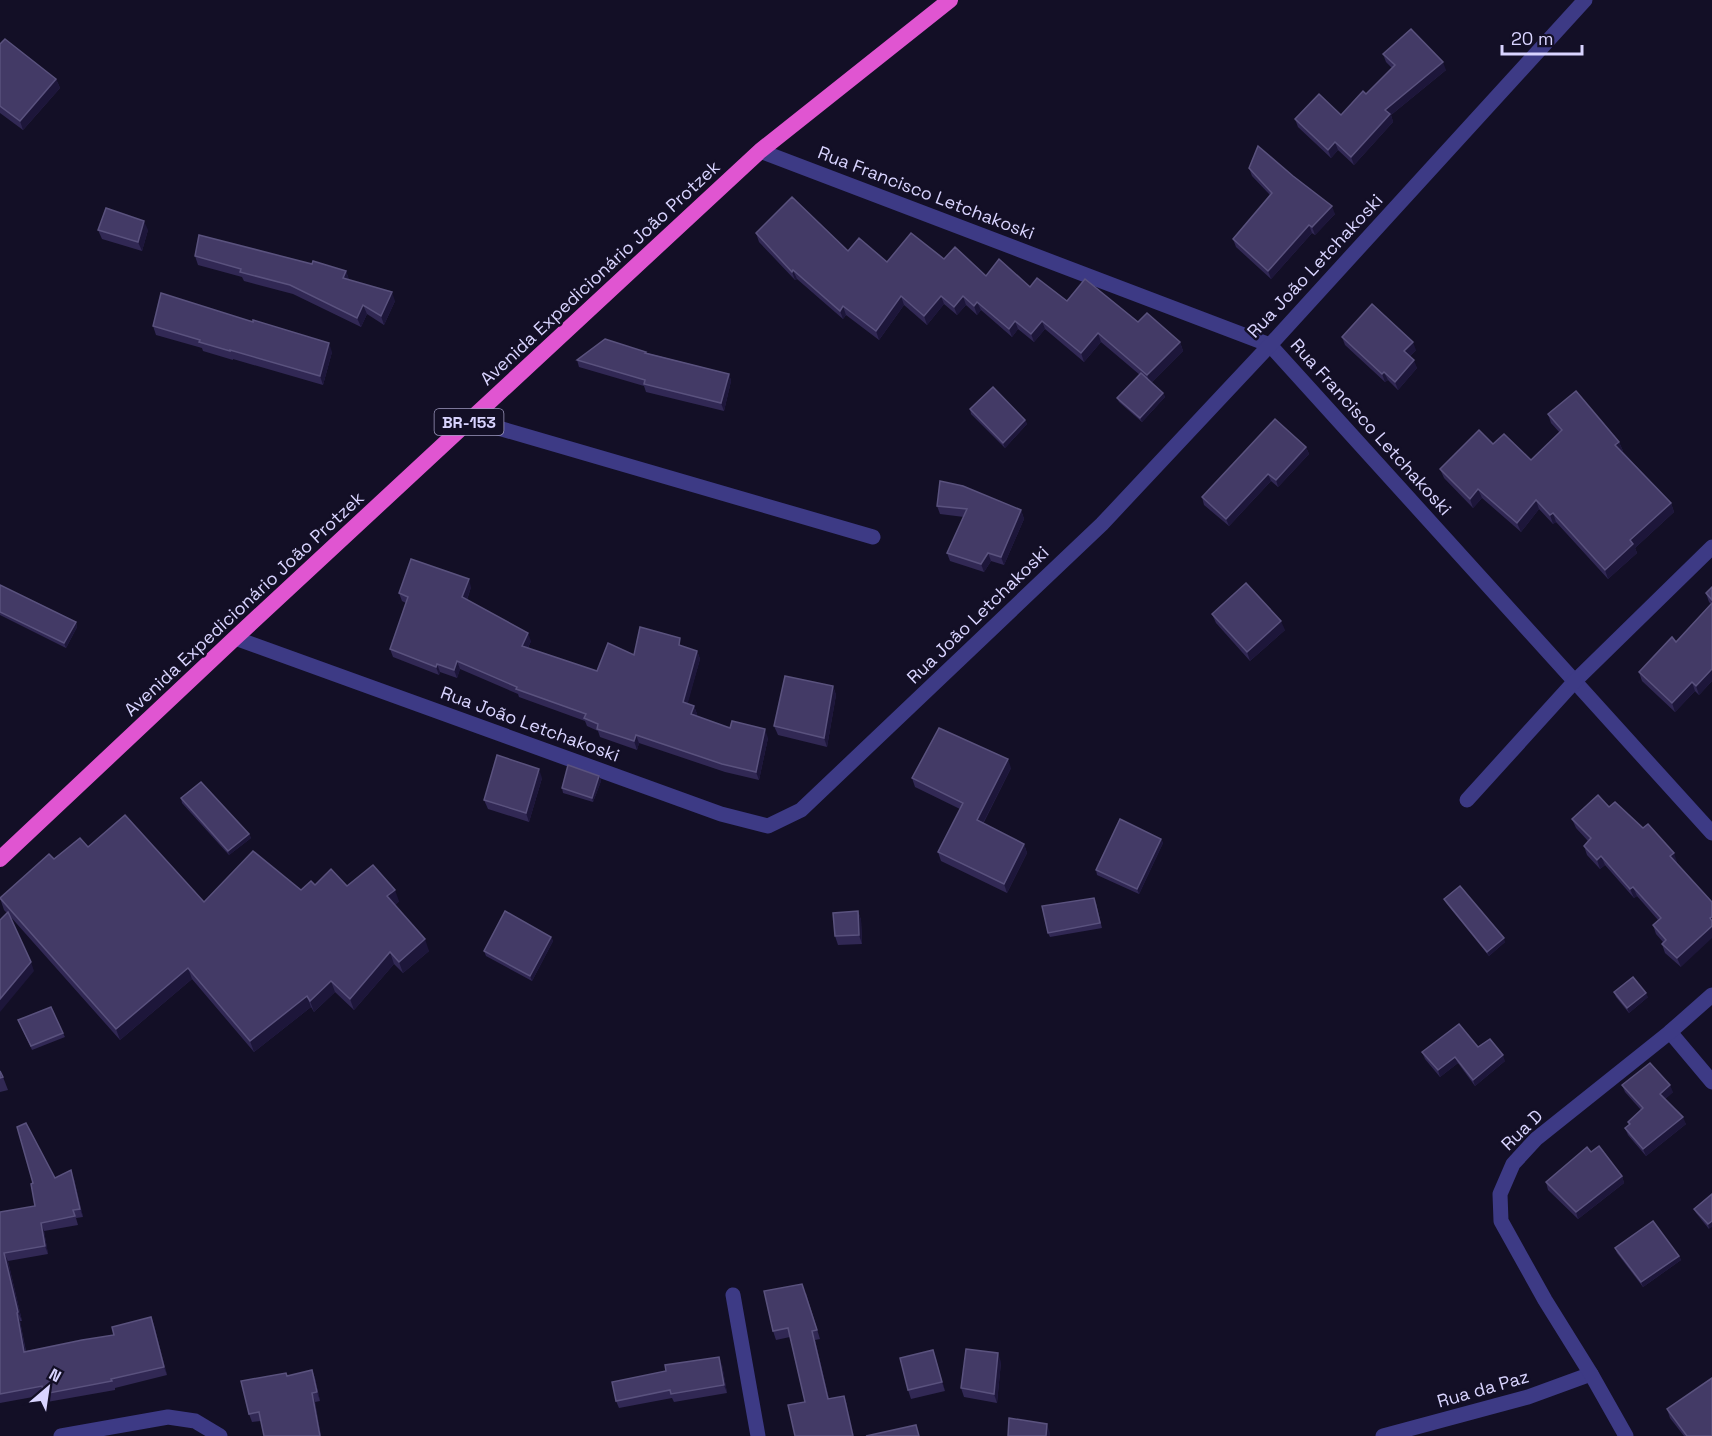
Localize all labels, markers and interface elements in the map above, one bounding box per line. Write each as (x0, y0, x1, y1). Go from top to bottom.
scale bar (1502, 18, 1582, 56)
text: 20 m (1511, 27, 1554, 50)
street label: Rua Francisco Letchakoski (815, 141, 1038, 245)
street label: Avenida Expedicionário João Protzek (475, 155, 725, 390)
street label: Rua João Letchakoski (1242, 189, 1387, 342)
street label: Rua Francisco Letchakoski (1286, 333, 1457, 520)
road number: BR-153 (434, 409, 504, 435)
street label: Avenida Expedicionário João Protzek (119, 486, 369, 721)
street label: Rua João Letchakoski (902, 541, 1053, 688)
street label: Rua João Letchakoski (438, 680, 623, 767)
street label: Rua D (1496, 1104, 1547, 1155)
north arrow (18, 1358, 78, 1418)
text: N (45, 1364, 65, 1387)
street label: Rua da Paz (1434, 1364, 1531, 1413)

